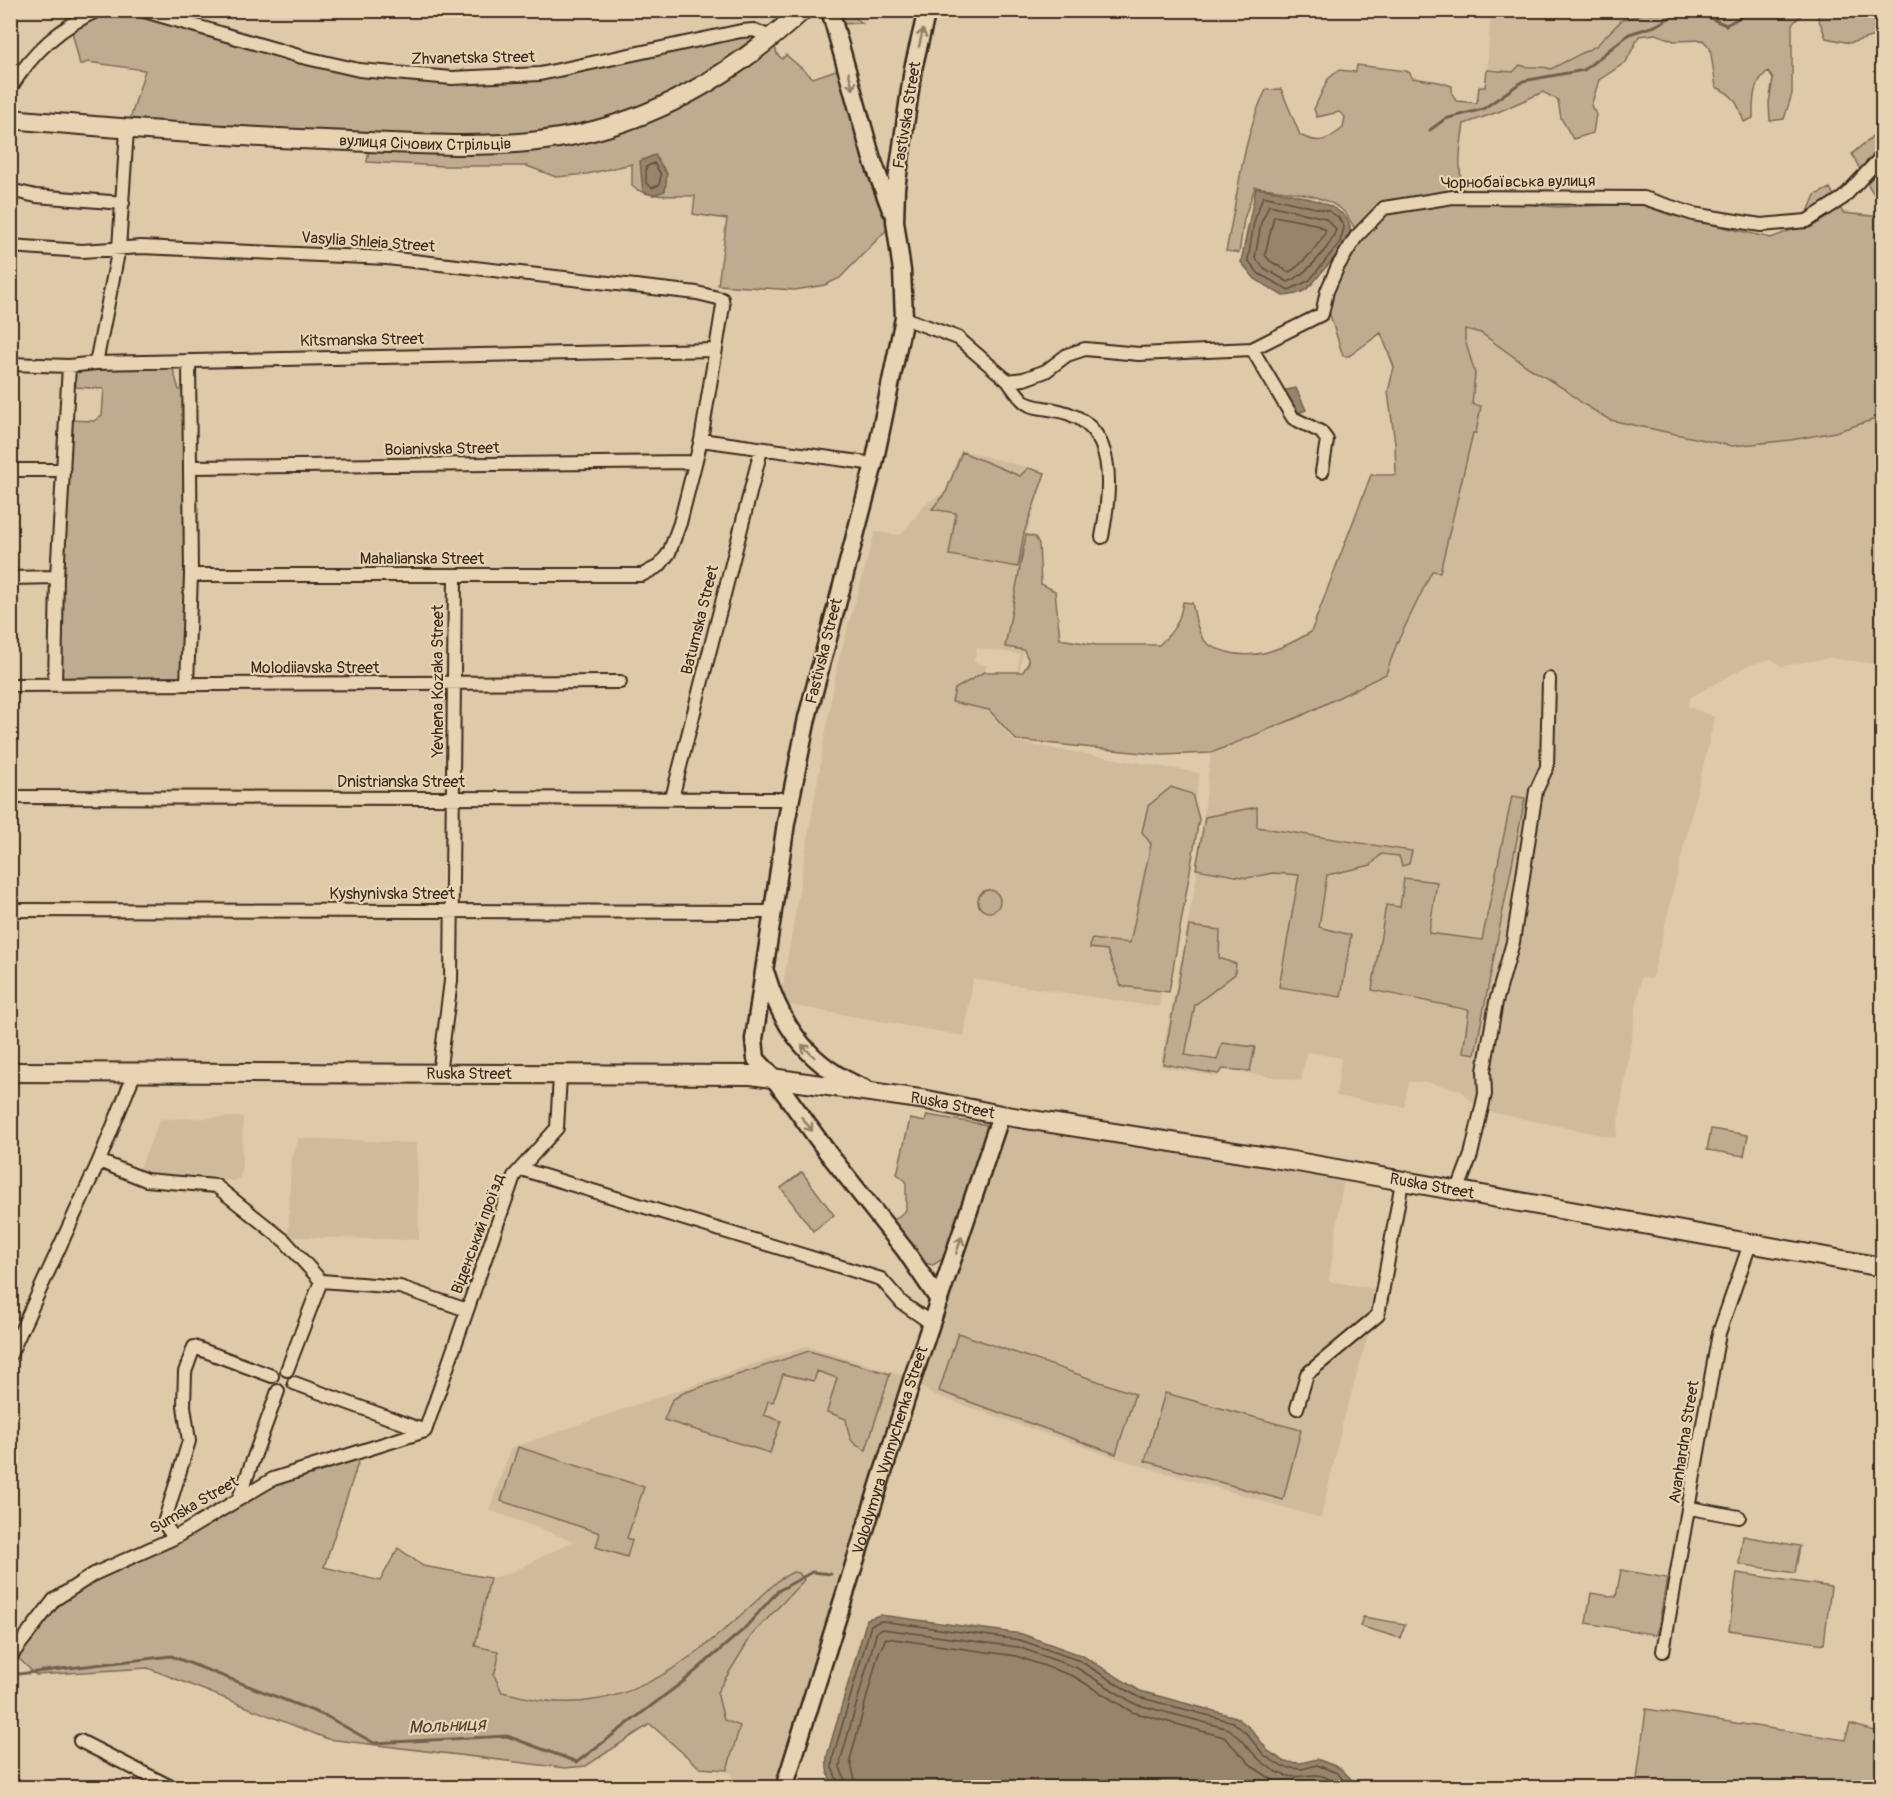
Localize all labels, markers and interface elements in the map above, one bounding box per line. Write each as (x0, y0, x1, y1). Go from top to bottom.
one-way arrow (915, 29, 927, 48)
street label: Zhvanetska Street (411, 47, 536, 69)
street label: Fastivska Street (889, 59, 925, 170)
one-way arrow (845, 71, 857, 90)
street label: вулиця Січових Стрільців (339, 131, 512, 155)
street label: Чорнобаївська вулиця (1440, 171, 1596, 193)
street label: Vasylia Shleia Street (300, 227, 436, 257)
street label: Kitsmanska Street (300, 329, 425, 351)
street label: Boianivska Street (384, 438, 500, 460)
street label: Mahalianska Street (360, 549, 485, 569)
street label: Batumska Street (677, 563, 723, 677)
street label: Fastivska Street (801, 595, 847, 706)
street label: Yevhena Kozaka Street (428, 604, 448, 758)
street label: Molodiiavska Street (251, 658, 380, 678)
street label: Dnistrianska Street (337, 772, 466, 792)
street label: Kyshynivska Street (329, 884, 455, 904)
one-way arrow (801, 1044, 816, 1058)
street label: Ruska Street (426, 1064, 512, 1084)
street label: Ruska Street (909, 1088, 997, 1124)
one-way arrow (800, 1116, 813, 1132)
street label: Ruska Street (1388, 1169, 1476, 1204)
street label: Віденський проїзд (447, 1171, 509, 1297)
one-way arrow (954, 1236, 965, 1255)
street label: Volodymyra Vynnychenka Street (848, 1343, 933, 1557)
street label: Avanhardna Street (1664, 1379, 1704, 1505)
street label: Sumska Street (146, 1471, 242, 1538)
water label: Мольниця (408, 1712, 488, 1740)

